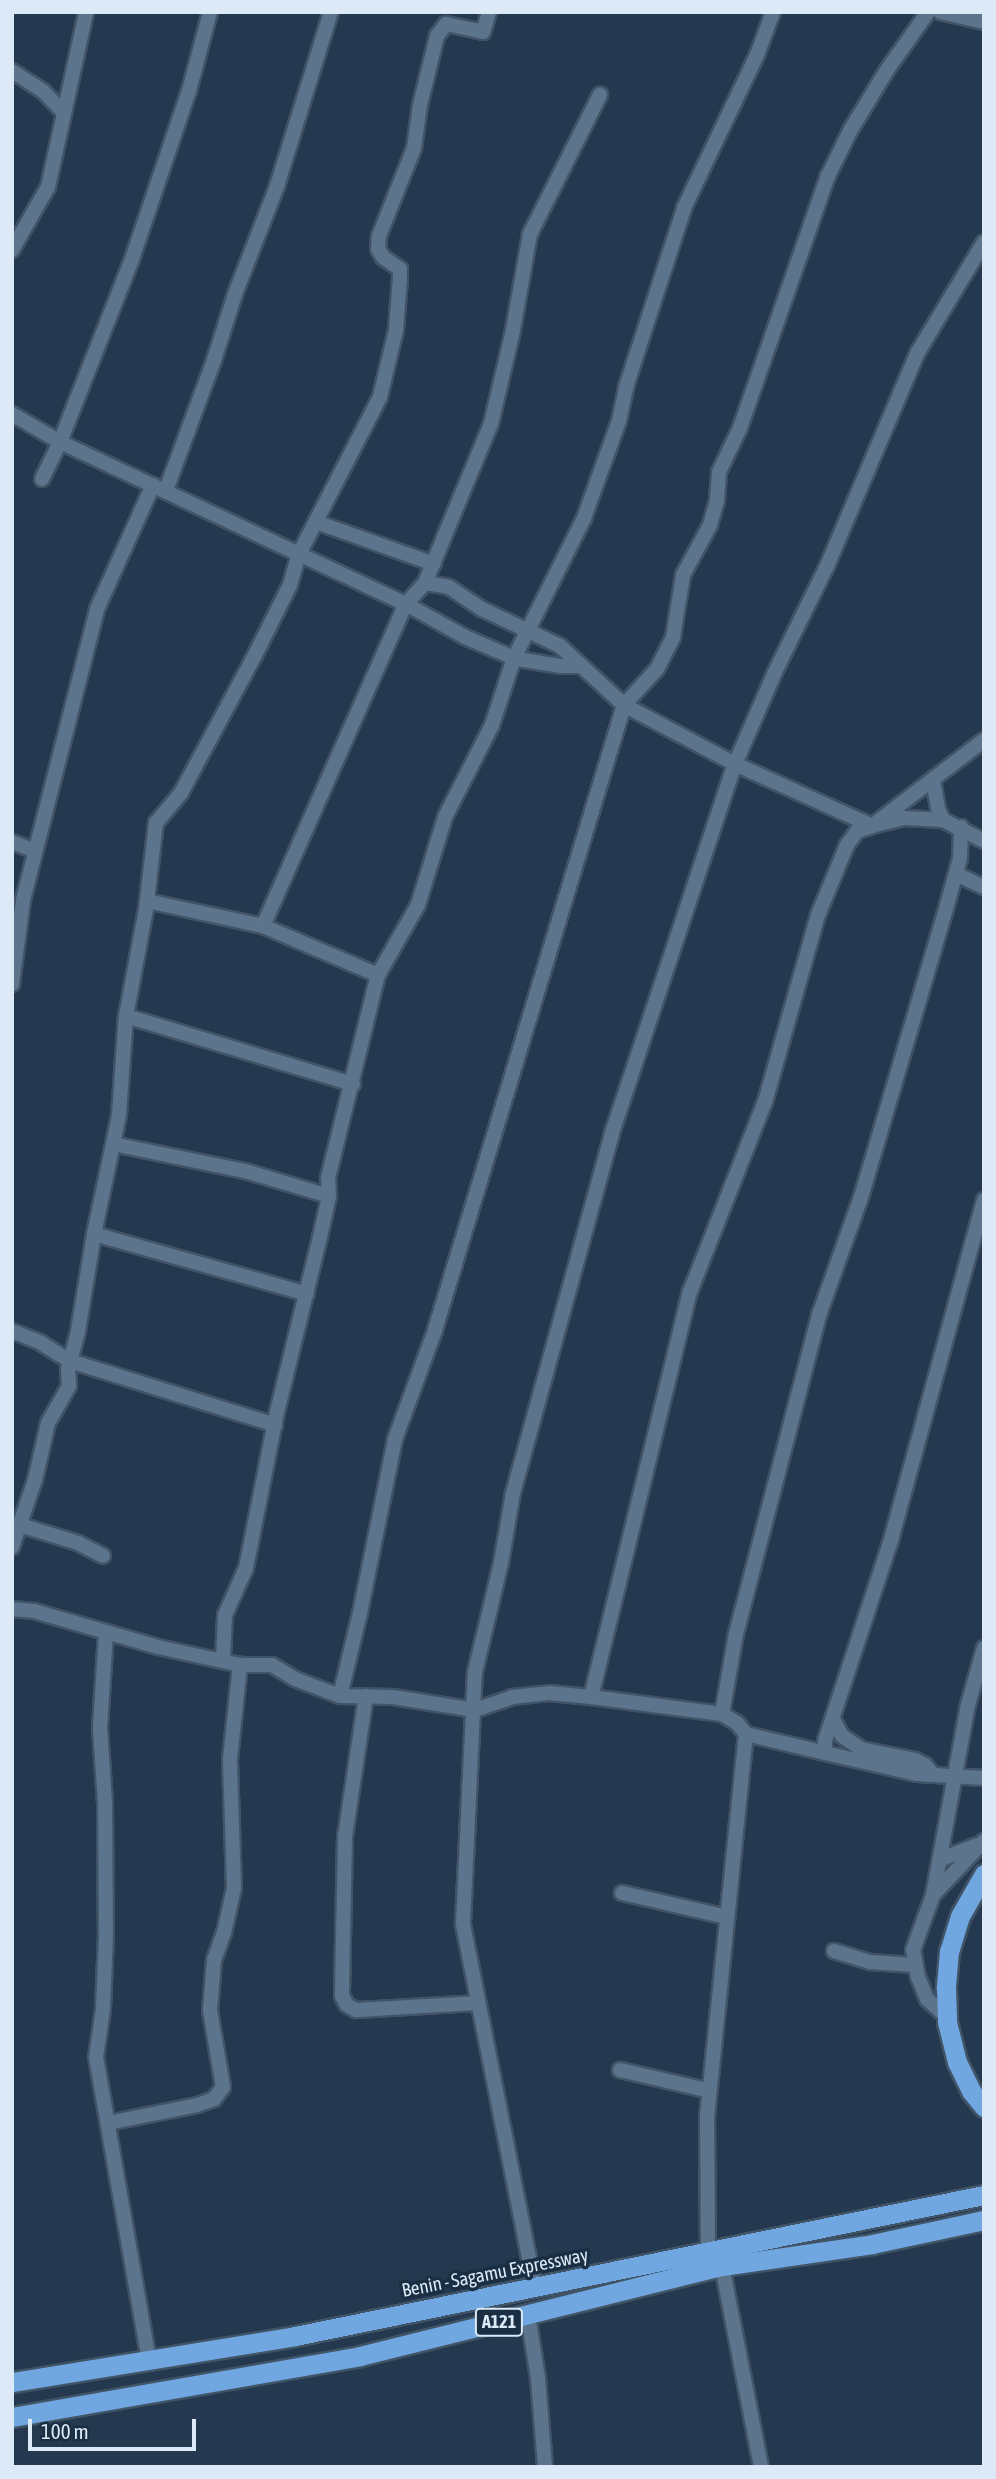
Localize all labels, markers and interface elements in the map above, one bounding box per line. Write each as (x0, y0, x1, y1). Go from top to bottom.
street label: Benin - Sagamu Expressway (400, 2244, 590, 2302)
road number: A121 (475, 2308, 524, 2336)
scale bar (32, 2406, 200, 2450)
text: 100 m (41, 2419, 89, 2443)

